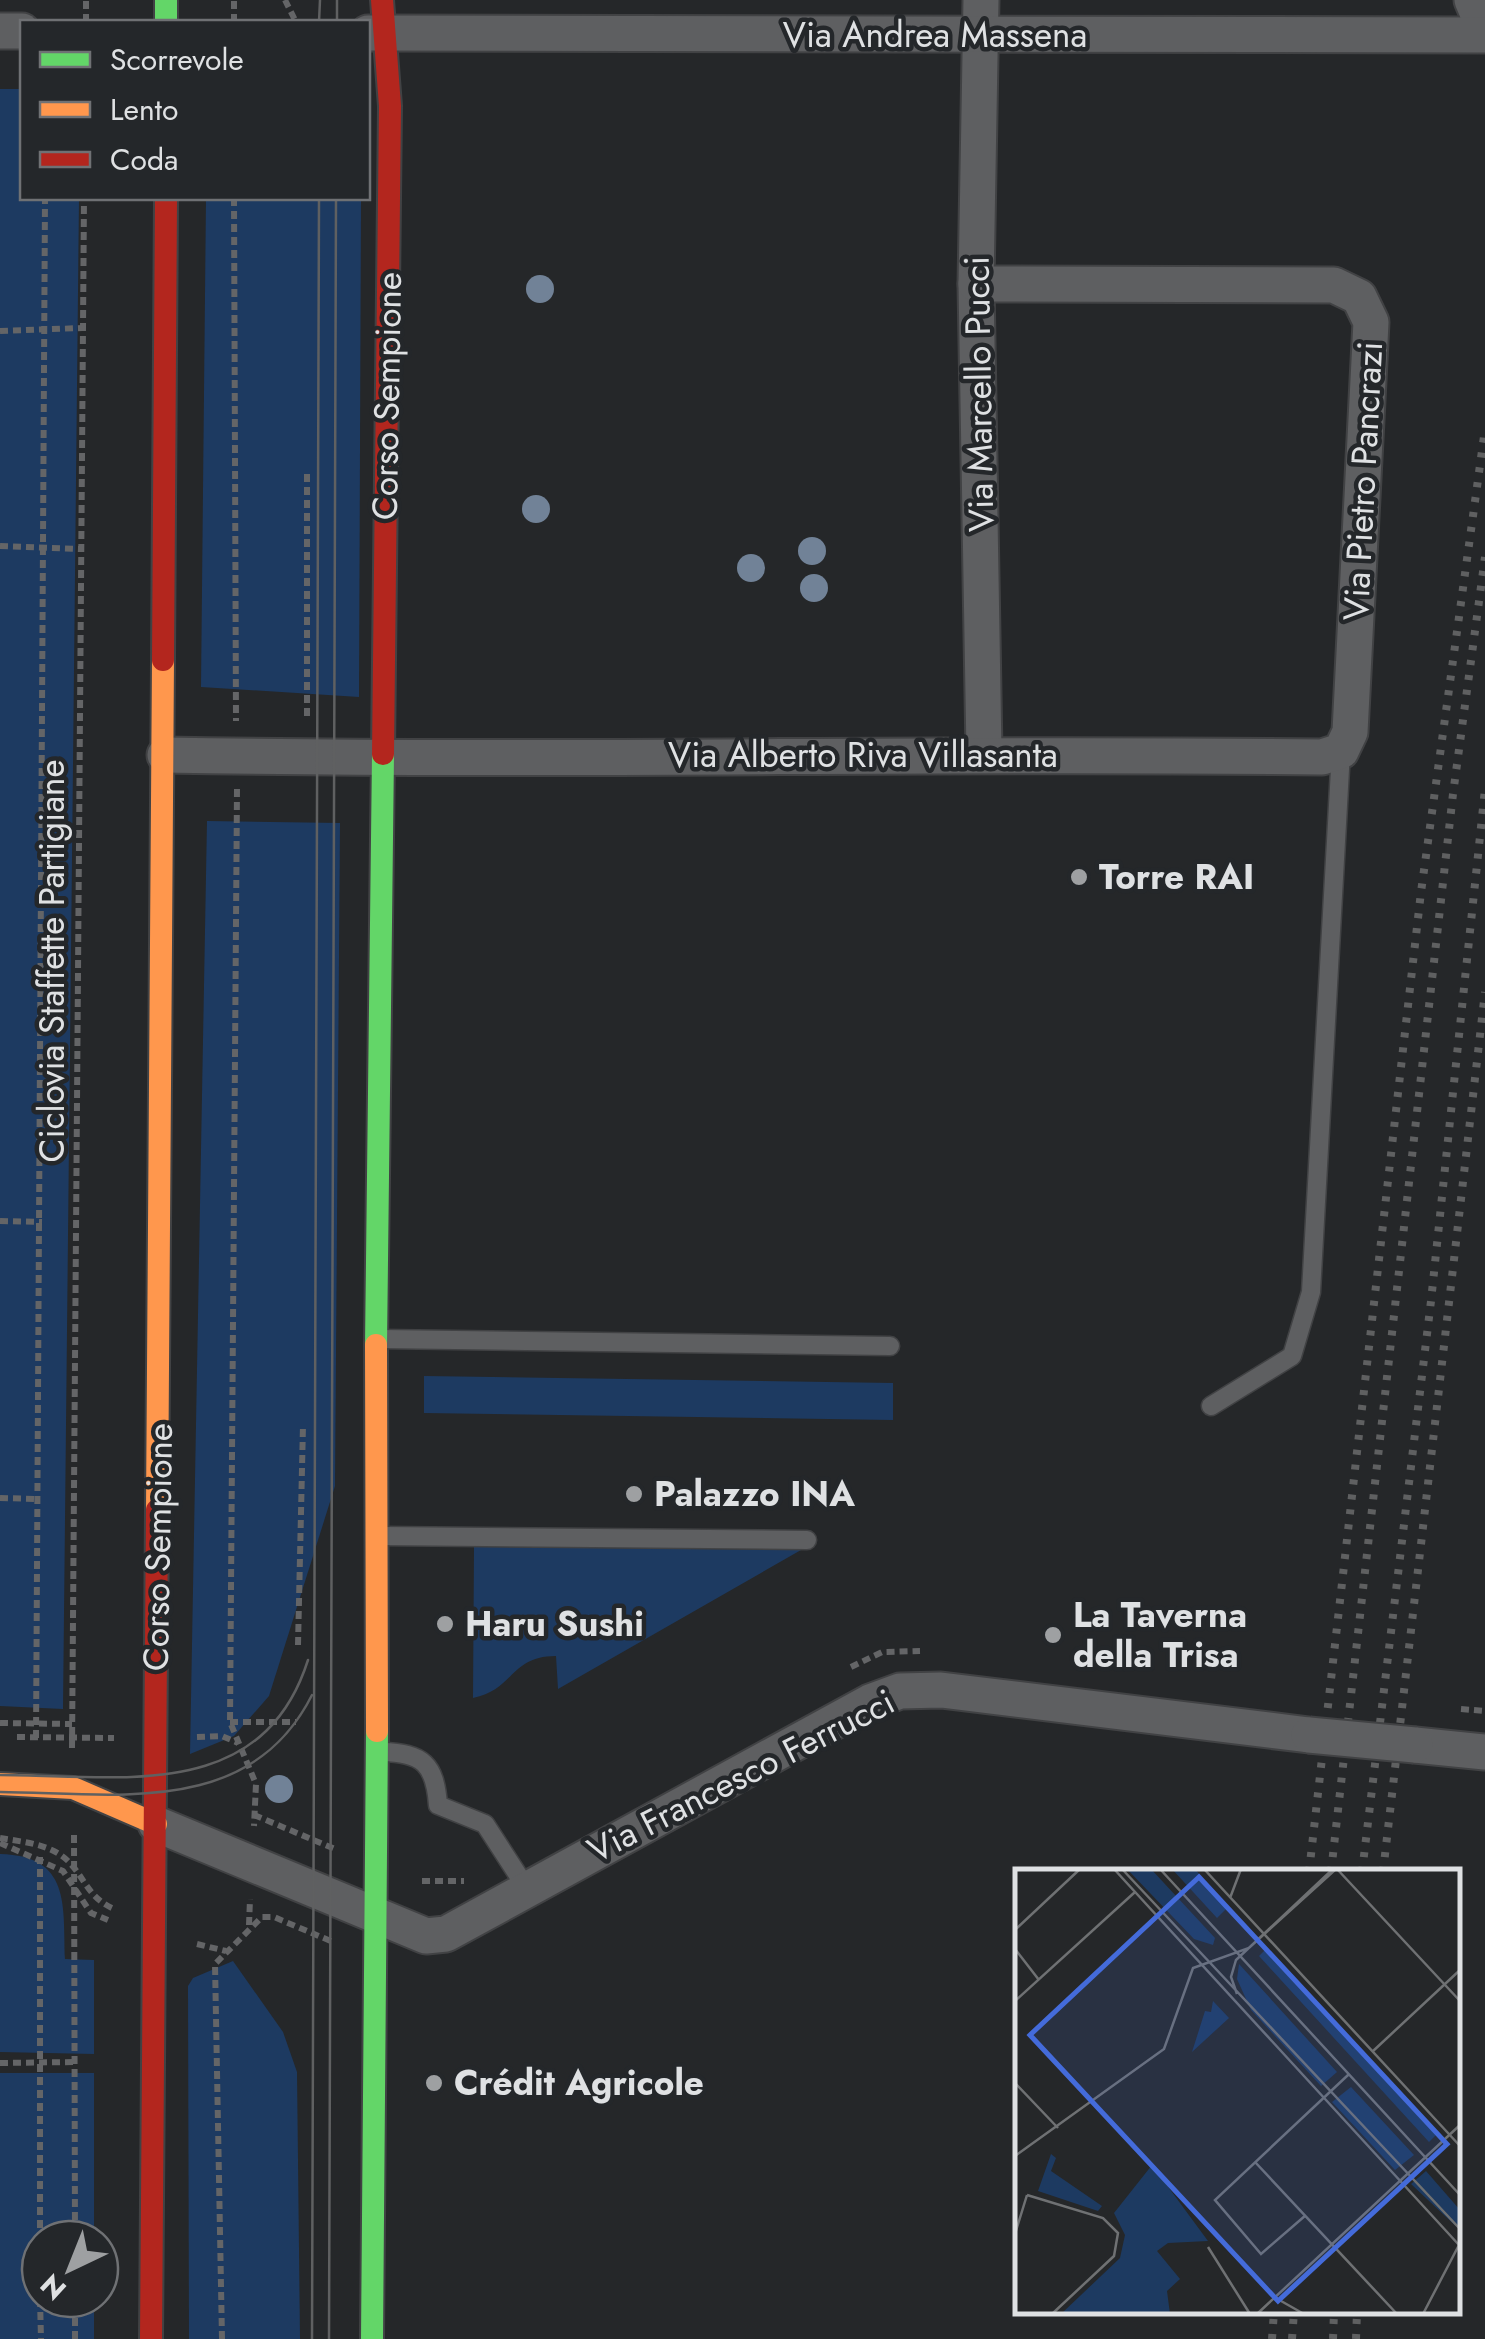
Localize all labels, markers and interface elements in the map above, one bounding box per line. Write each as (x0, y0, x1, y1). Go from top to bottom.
street label: Via Andrea Massena (783, 10, 1087, 60)
legend (20, 20, 370, 200)
text: Scorrevole (110, 38, 244, 81)
text: Lento (110, 88, 178, 131)
text: Coda (110, 138, 178, 181)
street label: Via Marcello Pucci (952, 256, 1006, 532)
street label: Corso Sempione (360, 272, 414, 520)
street label: Via Pietro Pancrazi (1331, 340, 1395, 622)
street label: Via Alberto Riva Villasanta (668, 730, 1058, 780)
street label: Ciclovia Staffette Partigiane (27, 760, 77, 1162)
place label: Torre RAI (1099, 852, 1254, 902)
marker: Torre RAI (1068, 866, 1090, 888)
street label: Corso Sempione (131, 1423, 185, 1671)
place label: Palazzo INA (654, 1469, 855, 1519)
marker: Palazzo INA (623, 1483, 645, 1505)
place label: La Taverna della Trisa (1073, 1590, 1247, 1680)
place label: Haru Sushi (465, 1599, 644, 1649)
marker: Haru Sushi (434, 1613, 456, 1635)
marker: La Taverna della Trisa (1042, 1624, 1064, 1646)
street label: Via Francesco Ferrucci (579, 1677, 903, 1875)
inset map (1015, 1869, 1460, 2314)
place label: Crédit Agricole (454, 2058, 704, 2108)
marker: Crédit Agricole (423, 2072, 445, 2094)
north arrow (20, 2219, 120, 2319)
text: N (31, 2264, 75, 2309)

